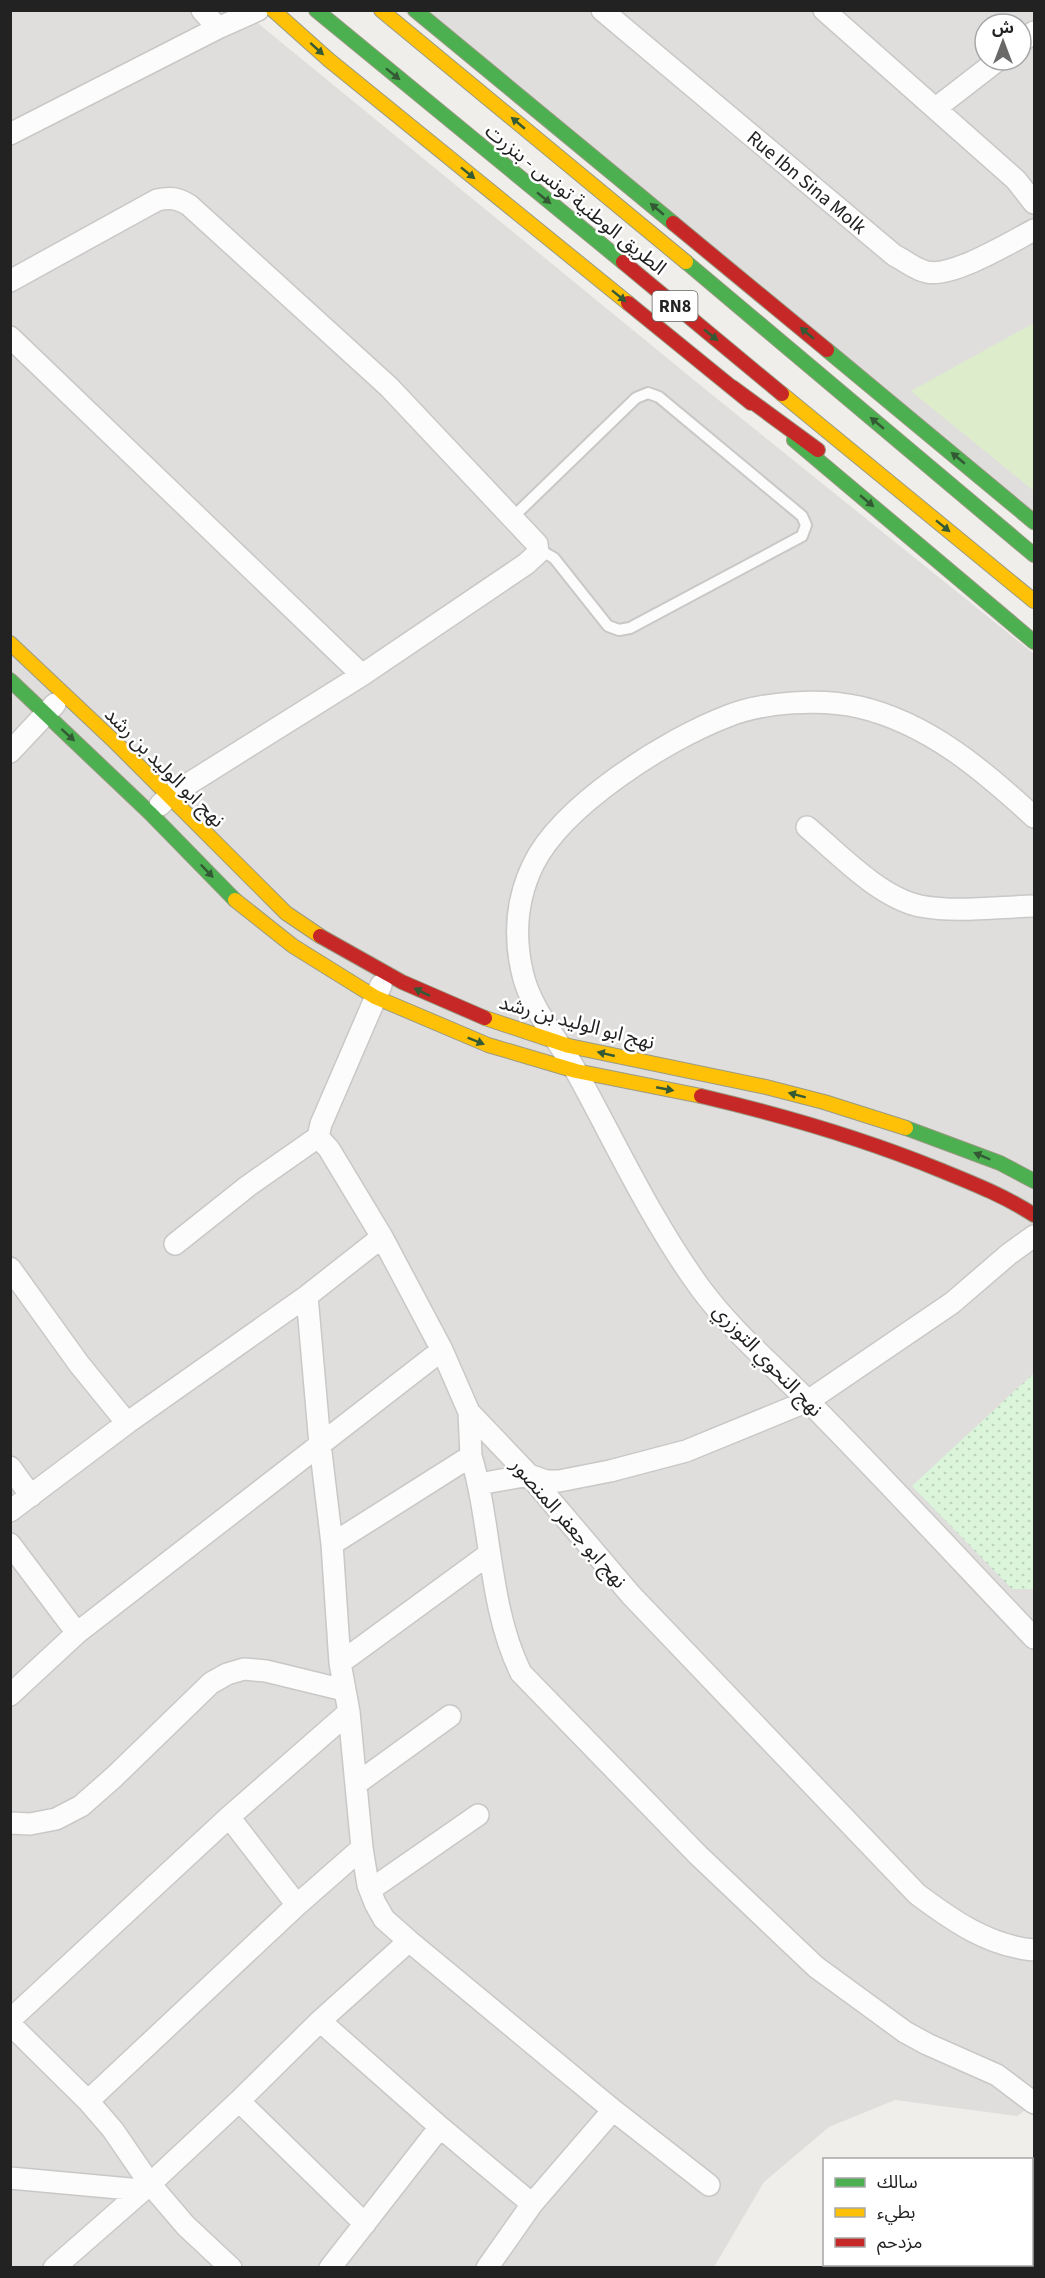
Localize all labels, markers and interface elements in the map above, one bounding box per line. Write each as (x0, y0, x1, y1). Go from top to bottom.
north arrow (973, 12, 1033, 72)
text: ش (992, 17, 1014, 39)
one-way arrow (309, 42, 324, 55)
one-way arrow (385, 68, 401, 81)
one-way arrow (511, 117, 526, 130)
street label: الطريق الوطنية تونس - بنزرت (479, 118, 672, 282)
street label: Rue Ibn Sina Molk (740, 124, 872, 241)
one-way arrow (460, 166, 475, 179)
one-way arrow (536, 191, 551, 204)
one-way arrow (649, 203, 665, 216)
one-way arrow (612, 289, 627, 301)
road number: RN8 (652, 291, 698, 321)
one-way arrow (800, 328, 815, 340)
one-way arrow (703, 329, 719, 342)
one-way arrow (870, 417, 885, 430)
one-way arrow (950, 451, 966, 464)
one-way arrow (859, 494, 875, 507)
one-way arrow (935, 519, 950, 532)
street label: نهج ابو الوليد بن رشد (98, 701, 231, 834)
one-way arrow (60, 728, 75, 741)
one-way arrow (200, 864, 214, 878)
one-way arrow (413, 987, 430, 996)
street label: نهج ابو الوليد بن رشد (496, 989, 658, 1057)
one-way arrow (467, 1037, 485, 1046)
one-way arrow (597, 1048, 615, 1058)
one-way arrow (656, 1085, 675, 1094)
one-way arrow (788, 1090, 806, 1099)
one-way arrow (972, 1151, 990, 1161)
street label: نهج النحوي التوزري (706, 1298, 829, 1424)
street label: نهج ابو جعفر المنصور (503, 1452, 633, 1595)
legend (823, 2158, 1033, 2266)
text: سالك (877, 2170, 918, 2195)
text: بطيء (877, 2200, 915, 2225)
text: مزدحم (877, 2230, 922, 2255)

